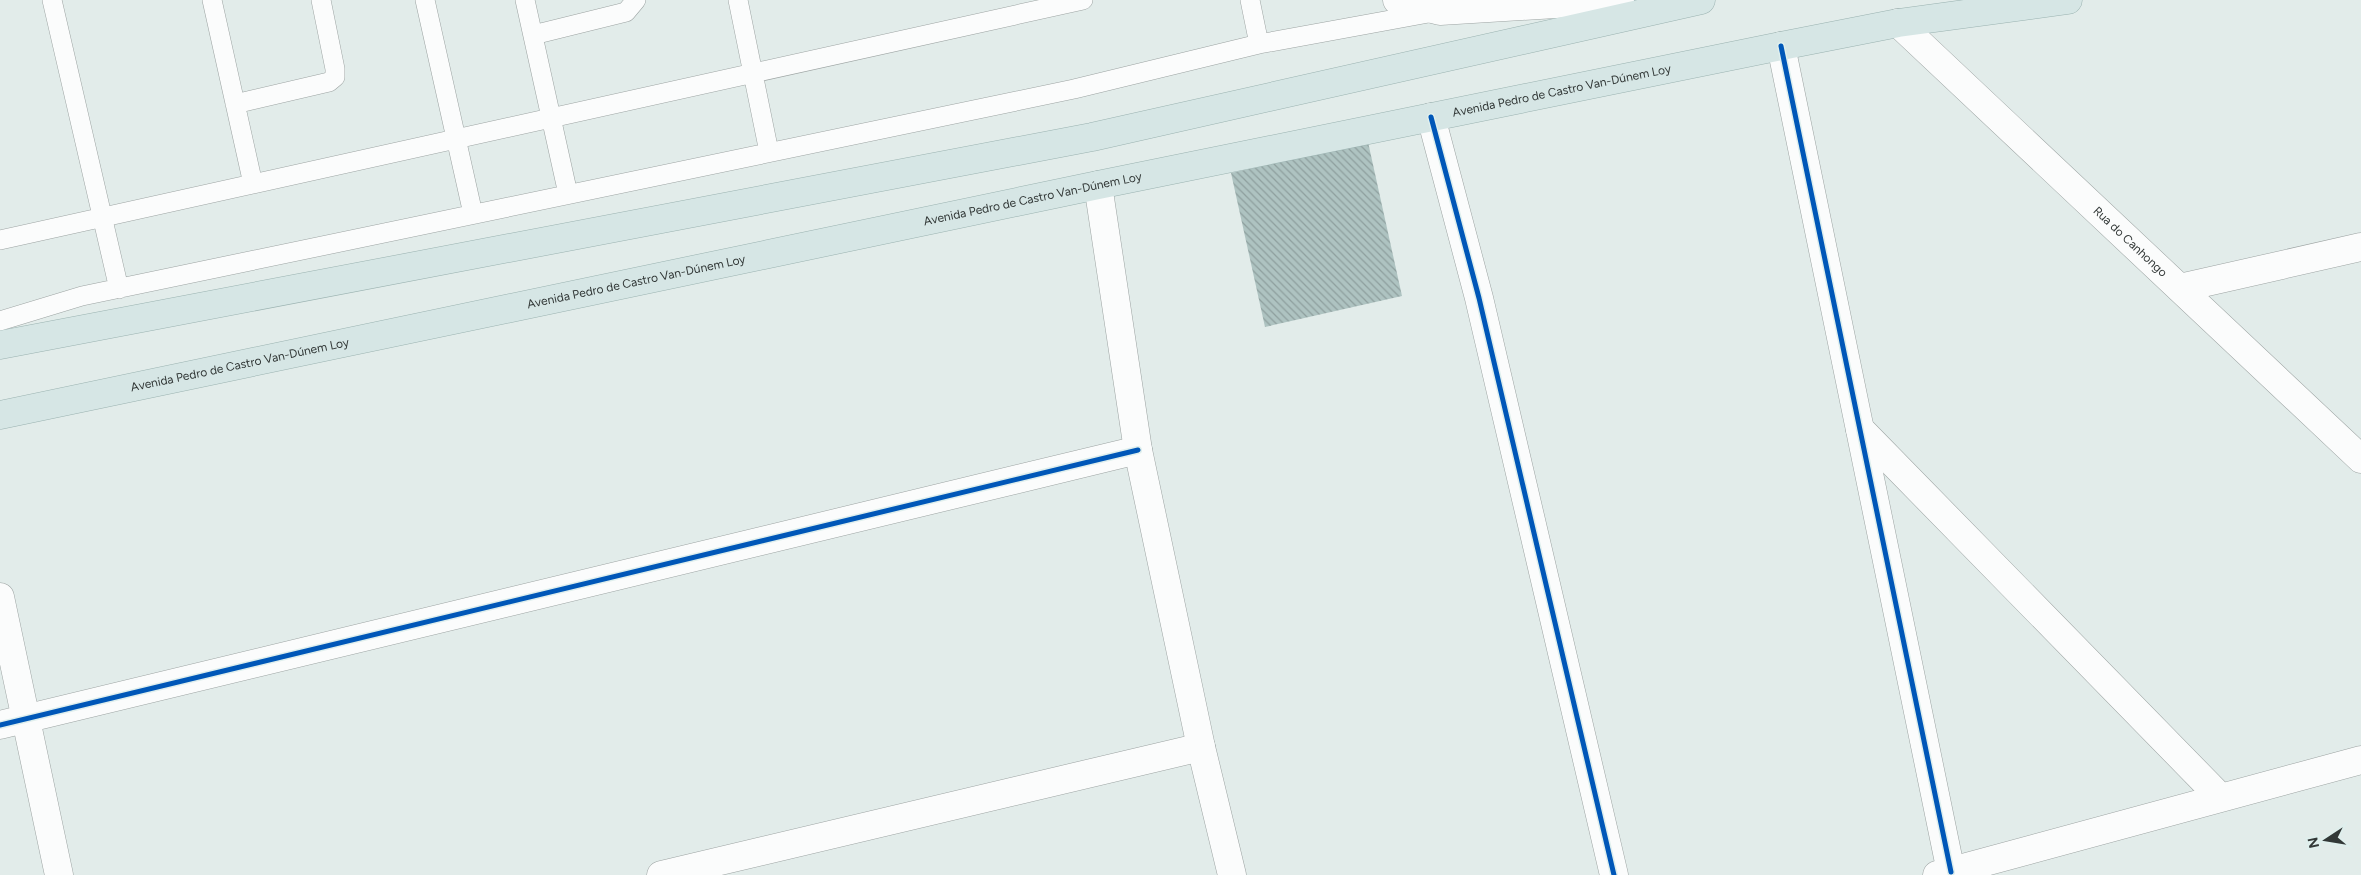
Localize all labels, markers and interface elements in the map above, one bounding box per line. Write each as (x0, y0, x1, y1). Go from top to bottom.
street label: Avenida Pedro de Castro Van-Dúnem Loy (1451, 61, 1673, 120)
street label: Avenida Pedro de Castro Van-Dúnem Loy (922, 169, 1144, 228)
street label: Rua do Canhongo (2090, 204, 2170, 280)
street label: Avenida Pedro de Castro Van-Dúnem Loy (526, 252, 747, 311)
street label: Avenida Pedro de Castro Van-Dúnem Loy (129, 335, 351, 394)
north arrow (2301, 815, 2351, 865)
text: N (2304, 836, 2323, 850)

